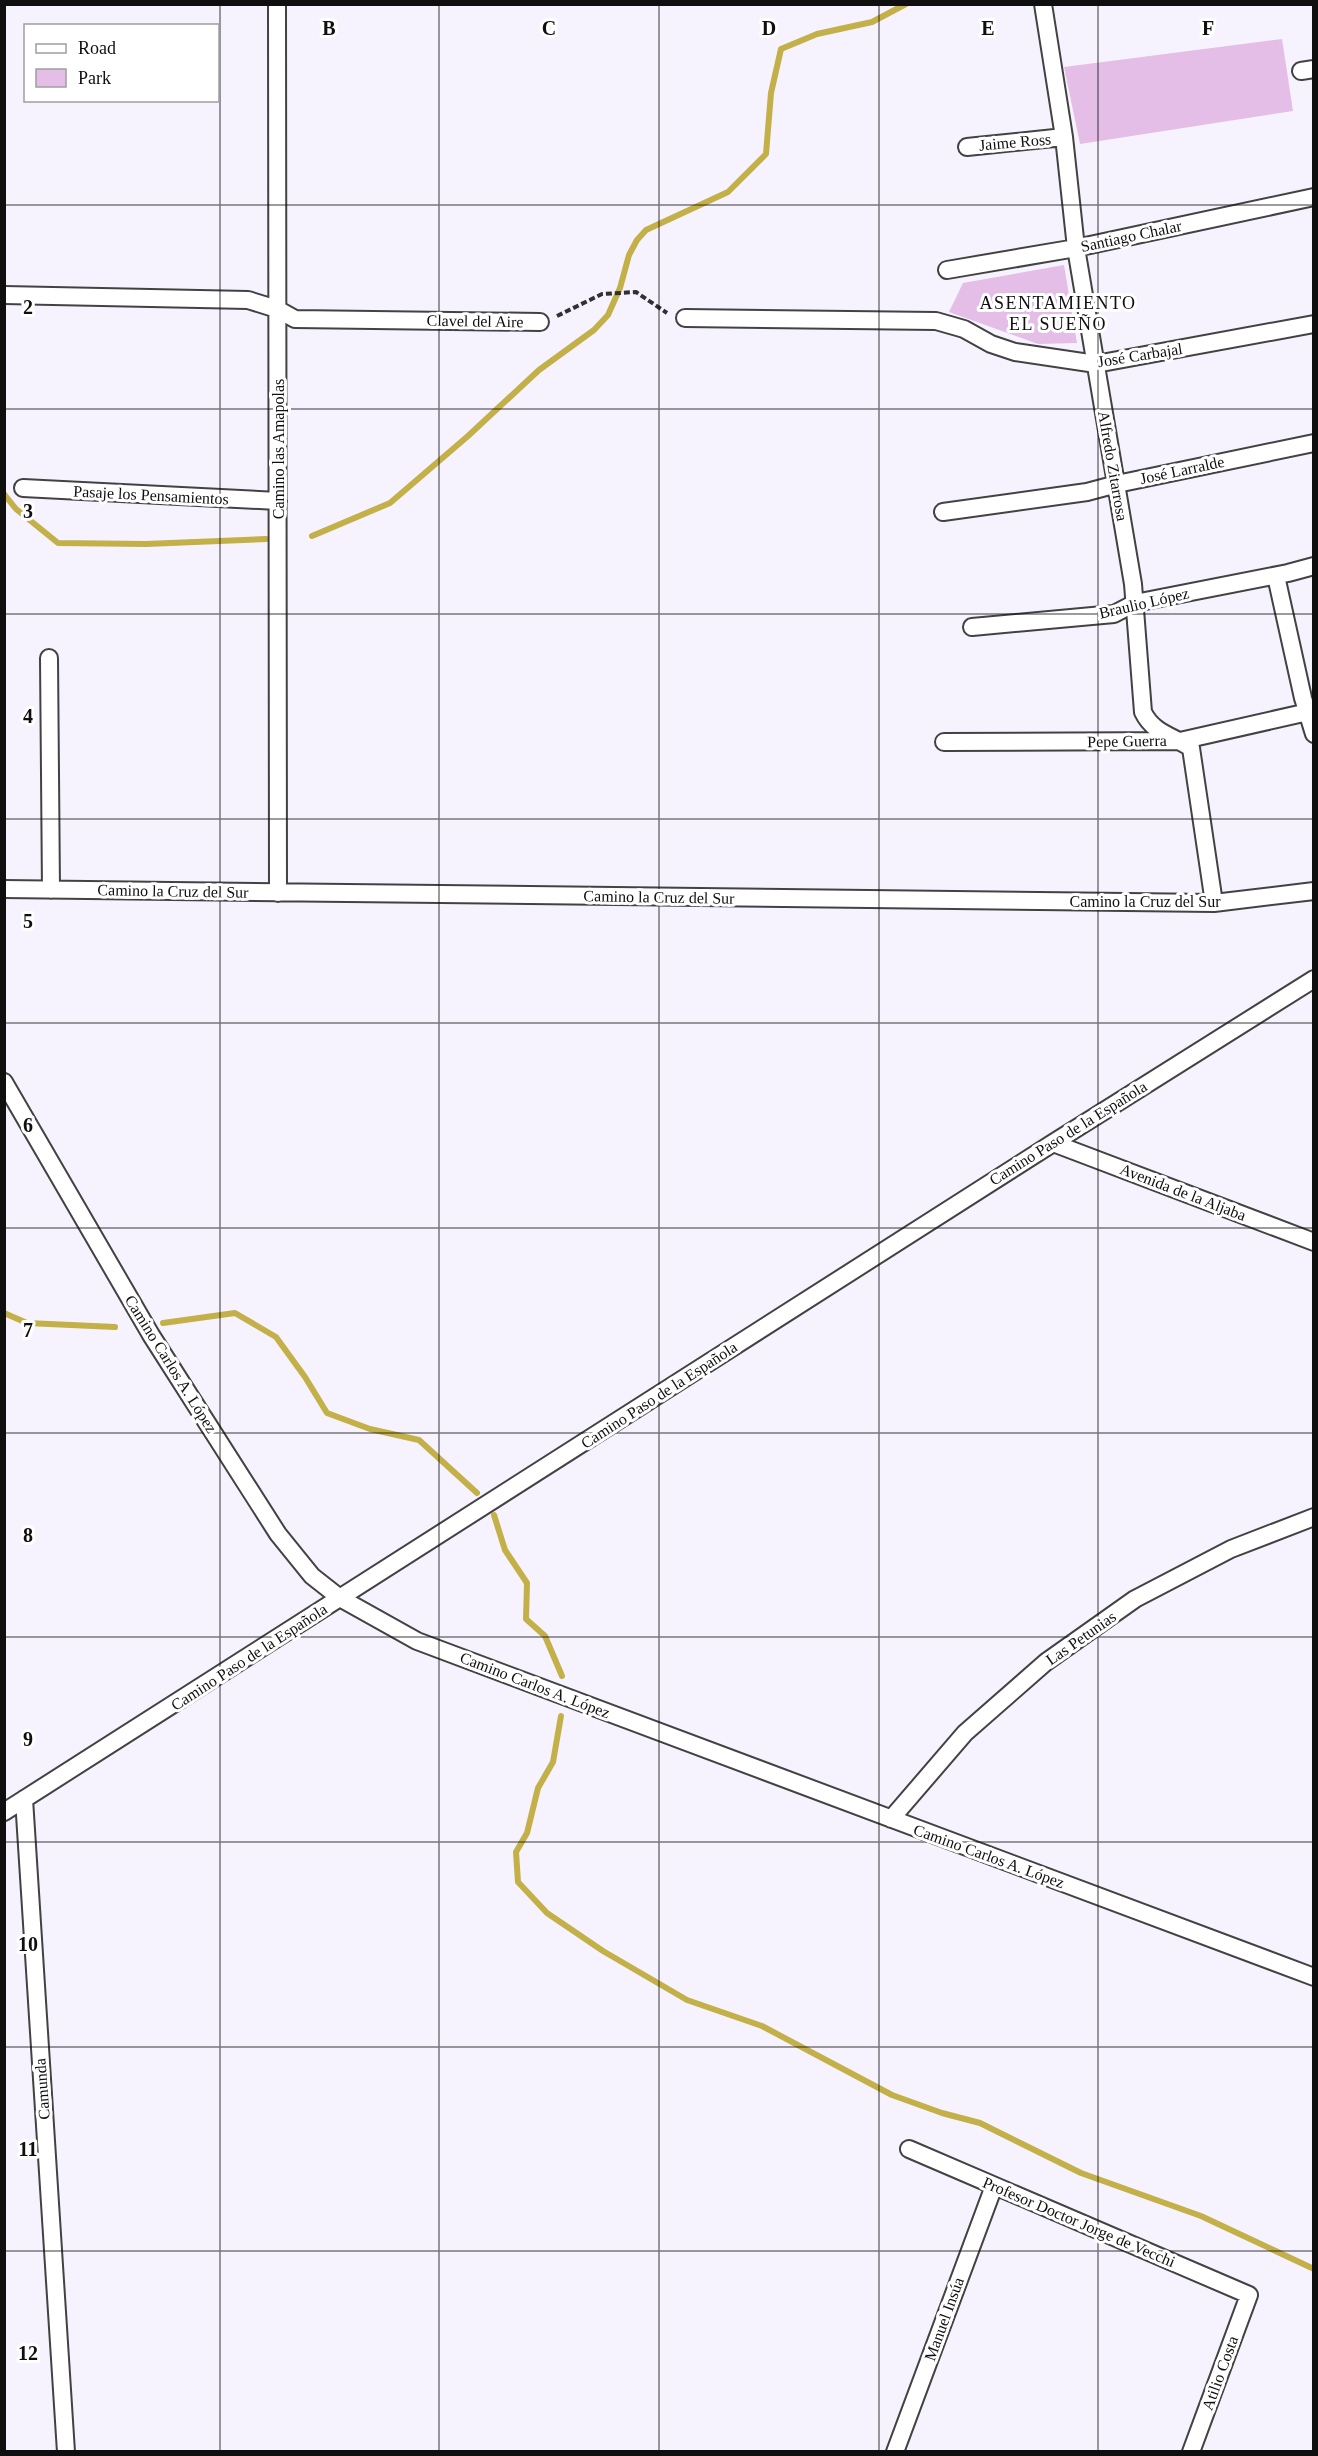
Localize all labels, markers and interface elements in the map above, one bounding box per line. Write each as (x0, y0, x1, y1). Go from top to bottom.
text: B (322, 17, 336, 39)
text: C (542, 17, 556, 39)
text: D (762, 17, 776, 39)
text: E (981, 17, 995, 39)
text: F (1202, 17, 1214, 39)
legend (24, 24, 219, 102)
text: Road (78, 38, 116, 58)
text: Park (78, 68, 111, 88)
street label: Jaime Ross (978, 130, 1052, 154)
street label: Santiago Chalar (1079, 217, 1184, 256)
district label: ASENTAMIENTO EL SUEÑO (979, 293, 1137, 334)
text: 2 (23, 296, 33, 318)
street label: Clavel del Aire (426, 312, 524, 330)
street label: José Carbajal (1096, 340, 1184, 371)
street label: Camino las Amapolas (270, 379, 288, 519)
street label: Alfredo Zitarrosa (1095, 410, 1131, 522)
street label: José Larralde (1138, 453, 1226, 487)
street label: Pasaje los Pensamientos (73, 482, 229, 509)
text: 3 (23, 500, 33, 522)
street label: Braulio López (1097, 584, 1191, 623)
text: 4 (23, 705, 33, 727)
street label: Pepe Guerra (1087, 732, 1167, 751)
street label: Camino la Cruz del Sur (97, 881, 249, 901)
street label: Camino la Cruz del Sur (583, 887, 735, 907)
street label: Camino la Cruz del Sur (1069, 893, 1221, 910)
text: 5 (23, 910, 33, 932)
street label: Camino Paso de la Española (986, 1078, 1150, 1189)
text: 6 (23, 1114, 33, 1136)
street label: Avenida de la Aljaba (1117, 1160, 1248, 1225)
street label: Camino Carlos A. López (121, 1292, 220, 1436)
text: 7 (23, 1319, 33, 1341)
street label: Camino Paso de la Española (578, 1338, 741, 1453)
text: 8 (23, 1524, 33, 1546)
street label: Camino Paso de la Española (168, 1600, 331, 1715)
street label: Las Petunias (1043, 1608, 1119, 1668)
street label: Camino Carlos A. López (457, 1649, 612, 1722)
text: 9 (23, 1728, 33, 1750)
street label: Camino Carlos A. López (911, 1821, 1067, 1892)
text: 10 (18, 1933, 38, 1955)
street label: Camunda (31, 2058, 53, 2120)
text: 11 (19, 2138, 37, 2160)
street label: Profesor Doctor Jorge de Vecchi (980, 2174, 1178, 2271)
street label: Manuel Insúa (921, 2275, 967, 2363)
street label: Atilio Costa (1199, 2334, 1241, 2412)
text: 12 (18, 2342, 38, 2364)

